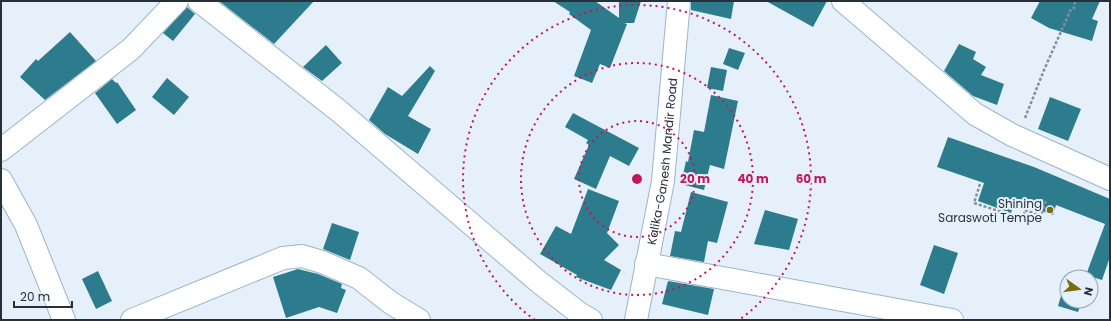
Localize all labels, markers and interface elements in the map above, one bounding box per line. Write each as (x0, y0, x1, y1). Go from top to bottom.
street label: Kalika-Ganesh Mandir Road (642, 77, 681, 246)
text: 20 m (680, 170, 710, 187)
text: 40 m (737, 170, 769, 187)
text: 60 m (796, 170, 827, 187)
centre of rings (630, 172, 644, 186)
place label: Shining Saraswoti Tempe (938, 195, 1042, 226)
marker: Shining Saraswoti Tempe (1045, 205, 1055, 215)
north arrow (1059, 269, 1099, 309)
scale bar (14, 283, 72, 309)
text: N (1080, 285, 1097, 297)
text: 20 m (20, 288, 50, 305)

